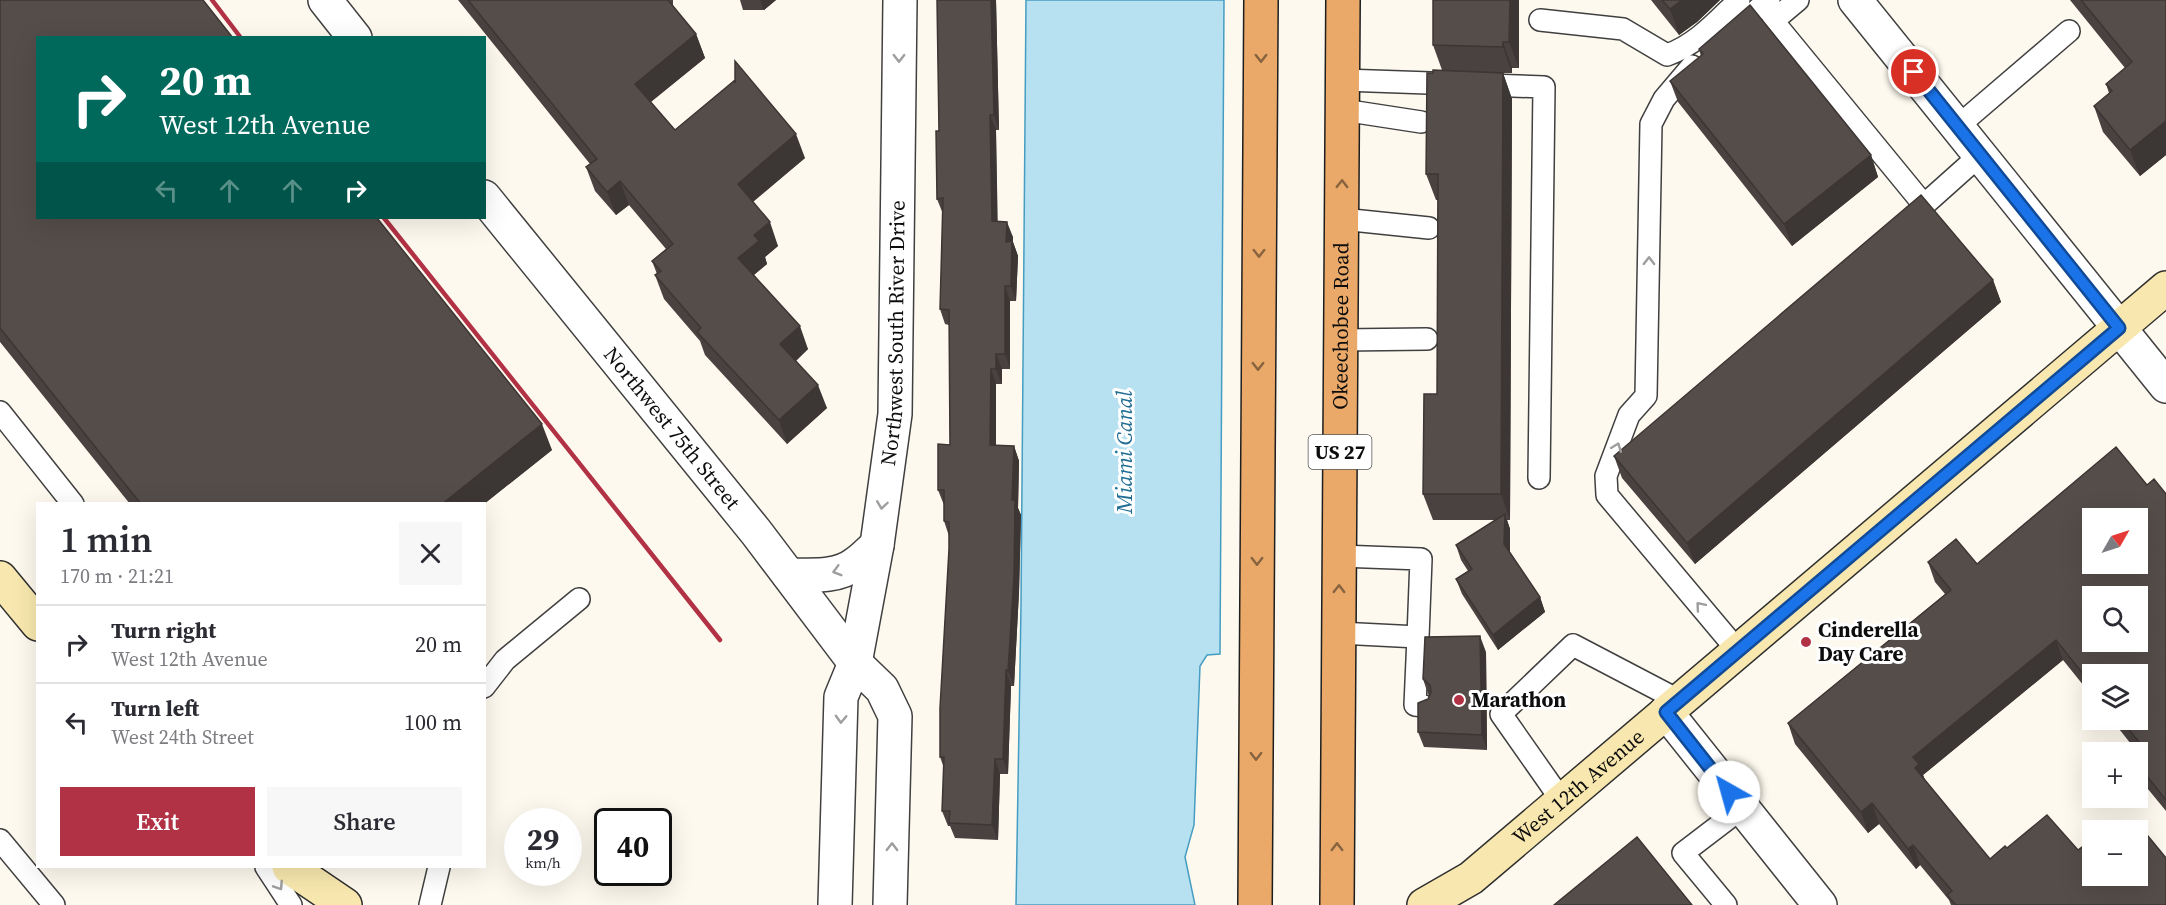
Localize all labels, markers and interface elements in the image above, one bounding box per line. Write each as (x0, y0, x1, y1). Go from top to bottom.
pin (1888, 46, 1939, 97)
text: 20 m (159, 51, 252, 109)
one-way arrow (893, 54, 905, 63)
one-way arrow (1254, 54, 1267, 63)
icon: arrive (1897, 55, 1930, 88)
icon: right (60, 60, 138, 138)
text: West 12th Avenue (159, 106, 371, 143)
icon: left (150, 174, 183, 207)
icon: ahead (213, 174, 246, 207)
icon: ahead (276, 174, 309, 207)
icon: right (339, 174, 372, 207)
one-way arrow (1336, 179, 1348, 188)
street label: Northwest South River Drive (873, 200, 912, 467)
street label: Okeechobee Road (1325, 242, 1355, 410)
one-way arrow (1253, 249, 1265, 258)
one-way arrow (1642, 257, 1655, 266)
street label: Northwest 75th Street (597, 341, 747, 516)
one-way arrow (1252, 361, 1265, 370)
water label: Miami Canal (1109, 390, 1139, 514)
road number: US 27 (1308, 435, 1372, 469)
one-way arrow (1610, 443, 1622, 454)
one-way arrow (877, 500, 889, 509)
north arrow (2082, 508, 2148, 574)
map controls (2082, 508, 2148, 886)
text: 1 min (60, 515, 152, 564)
button: close (399, 522, 462, 585)
one-way arrow (1251, 556, 1263, 565)
text: 170 m · 21:21 (60, 562, 174, 590)
one-way arrow (832, 564, 842, 577)
one-way arrow (1333, 584, 1345, 593)
button: search (2082, 586, 2148, 652)
one-way arrow (1697, 602, 1708, 613)
text: Turn right (111, 615, 216, 645)
place label: Cinderella Day Care (1818, 615, 1919, 668)
icon: right (60, 628, 93, 661)
text: 20 m (415, 629, 462, 659)
marker: Cinderella Day Care (1799, 635, 1813, 649)
text: West 12th Avenue (111, 645, 268, 673)
button: layers (2082, 664, 2148, 730)
place label: Marathon (1471, 685, 1566, 714)
text: Turn left (111, 693, 199, 723)
marker: Marathon (1452, 693, 1466, 707)
icon: left (60, 706, 93, 739)
text: 100 m (404, 707, 462, 737)
one-way arrow (834, 714, 847, 723)
street label: West 12th Avenue (1506, 722, 1650, 851)
text: West 24th Street (111, 723, 254, 751)
button: + (2082, 742, 2148, 808)
one-way arrow (1250, 751, 1262, 760)
position arrow (1697, 760, 1761, 824)
button: Exit (60, 787, 255, 856)
button: Share (267, 787, 462, 856)
speed limit sign: 40 (594, 808, 672, 886)
text: 29 (527, 819, 559, 860)
button: − (2082, 820, 2148, 886)
one-way arrow (885, 842, 898, 851)
one-way arrow (1331, 842, 1343, 851)
text: km/h (525, 852, 561, 873)
one-way arrow (271, 880, 283, 890)

